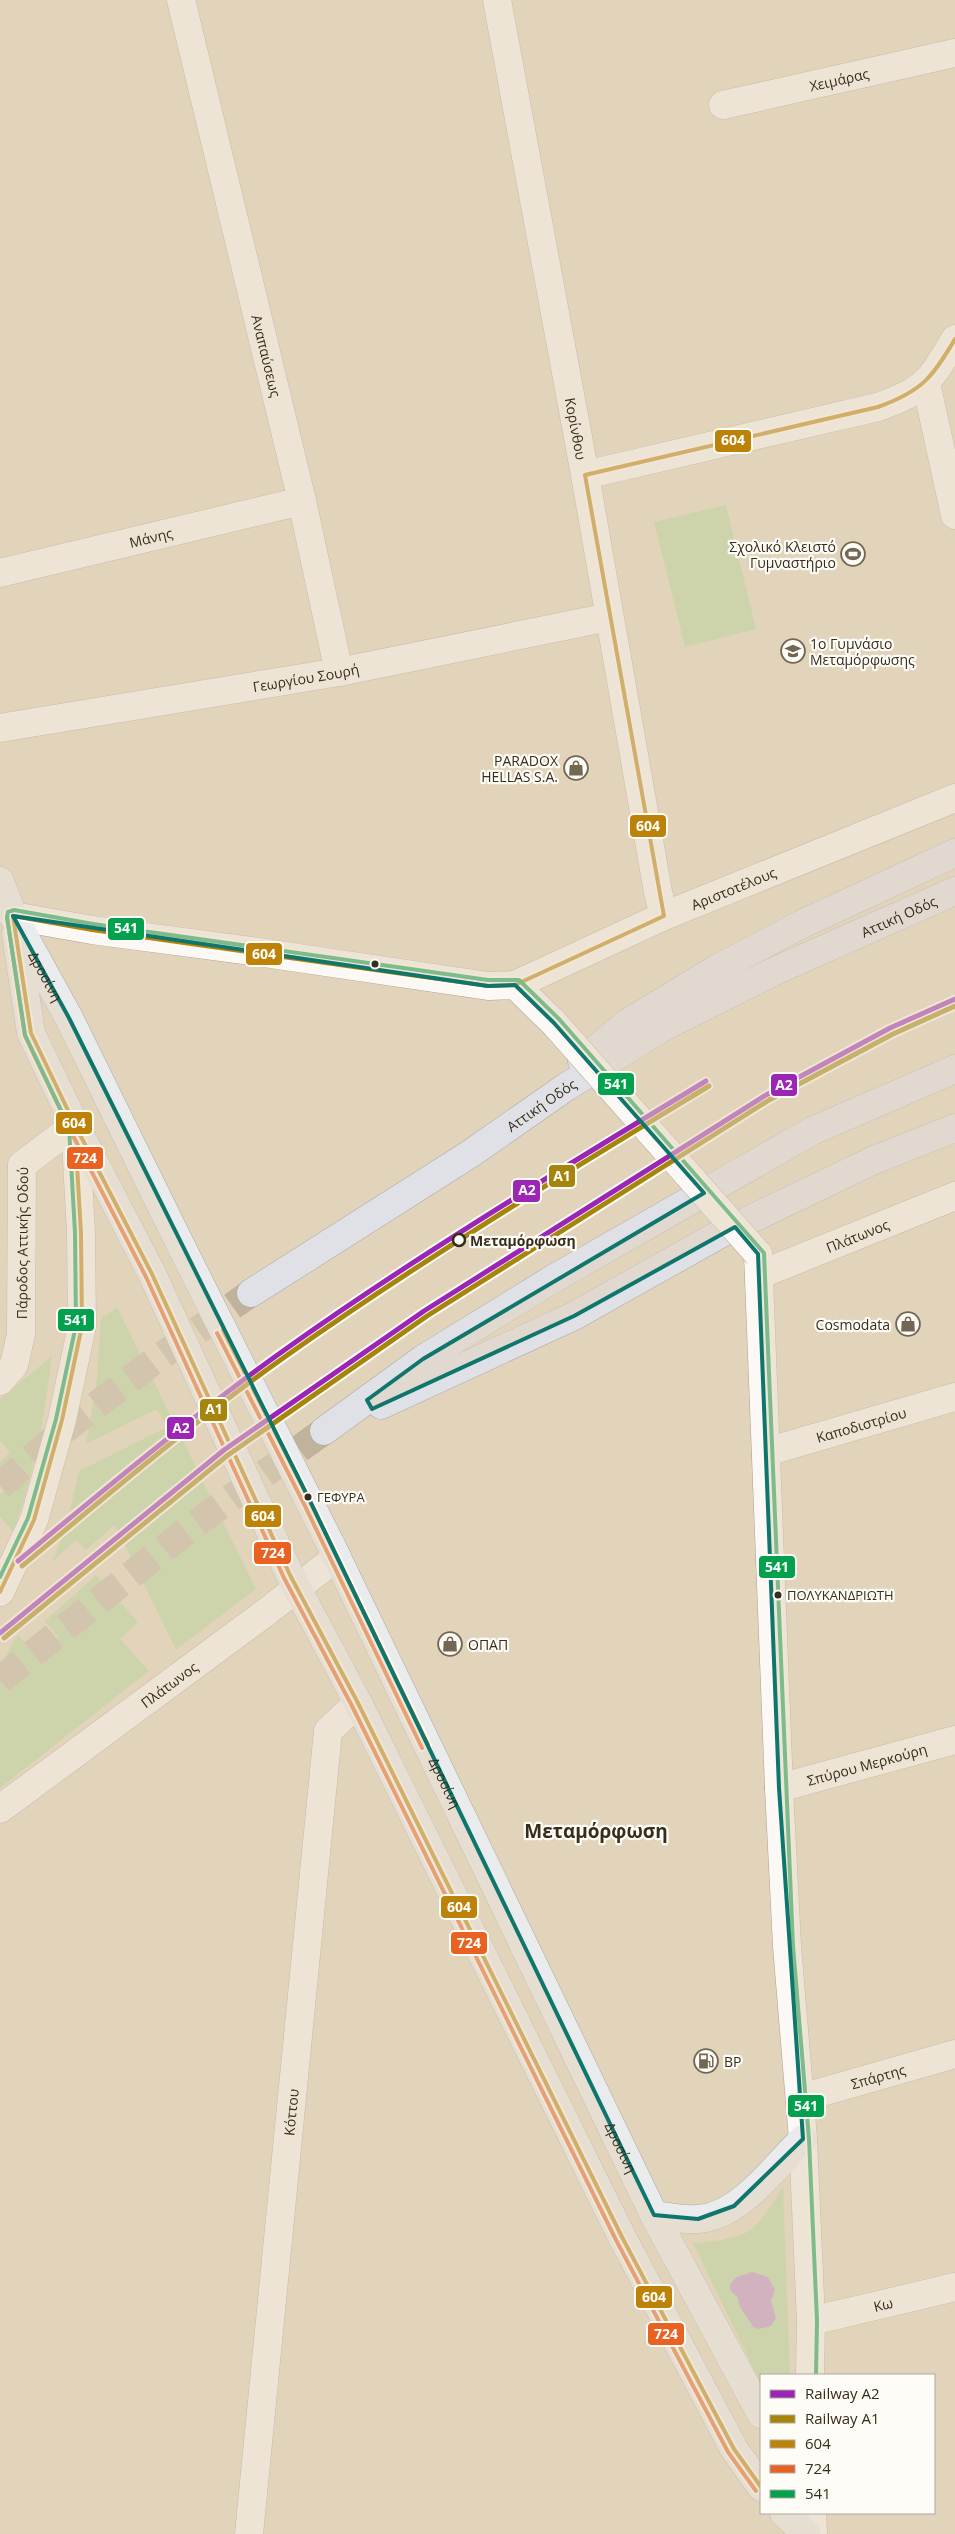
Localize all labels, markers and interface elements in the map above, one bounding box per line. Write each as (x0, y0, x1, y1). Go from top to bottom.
street label: Χειμάρας (808, 63, 871, 95)
street label: Αναπαύσεως (248, 313, 286, 399)
street label: Κορίνθου (561, 396, 592, 461)
line badge: 604 (714, 429, 752, 453)
text: 604 (721, 430, 745, 449)
street label: Μάνης (127, 523, 175, 551)
place label: Σχολικό Κλειστό Γυμναστήριο (729, 537, 836, 572)
sports icon: Σχολικό Κλειστό Γυμναστήριο (840, 541, 866, 567)
place label: 1ο Γυμνάσιο Μεταμόρφωσης (810, 634, 915, 669)
school or university icon: 1ο Γυμνάσιο Μεταμόρφωσης (780, 638, 806, 664)
street label: Γεωργίου Σουρή (251, 659, 361, 696)
place label: PARADOX HELLAS S.A. (481, 751, 559, 786)
shop icon: PARADOX HELLAS S.A. (563, 755, 589, 781)
line badge: 604 (629, 814, 667, 838)
text: 604 (636, 816, 660, 835)
street label: Αριστοτέλους (688, 862, 779, 914)
street label: Αττική Οδός (858, 891, 940, 941)
line badge: 541 (107, 917, 145, 941)
text: 541 (114, 918, 138, 937)
line badge: 604 (245, 942, 283, 966)
text: 604 (252, 944, 276, 963)
street label: Δροσίνη (25, 948, 67, 1005)
unlabelled marker (370, 959, 380, 969)
line badge: 541 (597, 1072, 635, 1096)
line badge: A2 (770, 1073, 798, 1097)
street label: Αττική Οδός (502, 1074, 580, 1135)
text: 541 (604, 1074, 628, 1093)
text: A2 (775, 1075, 793, 1094)
line badge: 604 (55, 1111, 93, 1135)
text: 604 (62, 1113, 86, 1132)
line badge: 724 (66, 1146, 104, 1170)
text: 724 (73, 1148, 97, 1167)
line badge: A1 (548, 1164, 576, 1188)
text: A1 (553, 1166, 571, 1185)
street label: Πάροδος Αττικής Οδού (12, 1167, 31, 1319)
line badge: A2 (512, 1179, 541, 1203)
text: A2 (518, 1180, 536, 1199)
street label: Πλάτωνος (823, 1214, 892, 1257)
place label: Μεταμόρφωση (470, 1231, 576, 1250)
marker: Μεταμόρφωση (452, 1233, 466, 1247)
line badge: 541 (57, 1308, 95, 1332)
text: 541 (64, 1310, 88, 1329)
shop icon: Cosmodata (895, 1311, 921, 1337)
place label: Cosmodata (816, 1315, 890, 1334)
line badge: A1 (199, 1398, 228, 1422)
text: A1 (205, 1399, 223, 1418)
street label: Καποδιστρίου (814, 1402, 908, 1446)
line badge: A2 (166, 1416, 195, 1440)
text: A2 (172, 1418, 190, 1437)
place label: ΓΕΦΥΡΑ (317, 1488, 365, 1506)
marker: ΓΕΦΥΡΑ (303, 1492, 313, 1502)
line badge: 604 (244, 1504, 282, 1528)
text: 604 (251, 1506, 275, 1525)
line badge: 724 (253, 1541, 292, 1565)
text: 724 (261, 1543, 285, 1562)
line badge: 541 (758, 1555, 796, 1579)
text: 541 (765, 1557, 789, 1576)
place label: ΠΟΛΥΚΑΝΔΡΙΩΤΗ (787, 1586, 894, 1604)
marker: ΠΟΛΥΚΑΝΔΡΙΩΤΗ (773, 1590, 783, 1600)
shop icon: ΟΠΑΠ (437, 1631, 463, 1657)
place label: ΟΠΑΠ (468, 1635, 508, 1654)
street label: Πλάτωνος (136, 1657, 201, 1712)
street label: Σπύρου Μερκούρη (805, 1739, 929, 1789)
street label: Δροσίνη (425, 1754, 466, 1811)
district label: Μεταμόρφωση (524, 1818, 668, 1844)
line badge: 604 (440, 1895, 478, 1919)
text: 604 (447, 1897, 471, 1916)
line badge: 724 (450, 1931, 488, 1955)
text: 724 (457, 1933, 481, 1952)
fuel station icon: BP (693, 2048, 719, 2074)
place label: BP (724, 2052, 741, 2071)
street label: Σπάρτης (848, 2059, 908, 2093)
street label: Κόττου (279, 2088, 302, 2136)
line badge: 541 (787, 2094, 825, 2118)
text: 541 (794, 2096, 818, 2115)
street label: Δροσίνη (601, 2119, 642, 2176)
line badge: 604 (635, 2285, 673, 2309)
text: 604 (642, 2287, 666, 2306)
street label: Κω (871, 2292, 895, 2315)
line badge: 724 (647, 2322, 685, 2346)
text: 724 (654, 2324, 678, 2343)
legend (760, 2374, 935, 2514)
text: Railway A2 (805, 2383, 880, 2403)
text: Railway A1 (805, 2408, 880, 2428)
text: 604 (805, 2433, 831, 2453)
text: 724 (805, 2458, 831, 2478)
text: 541 (805, 2483, 831, 2503)

